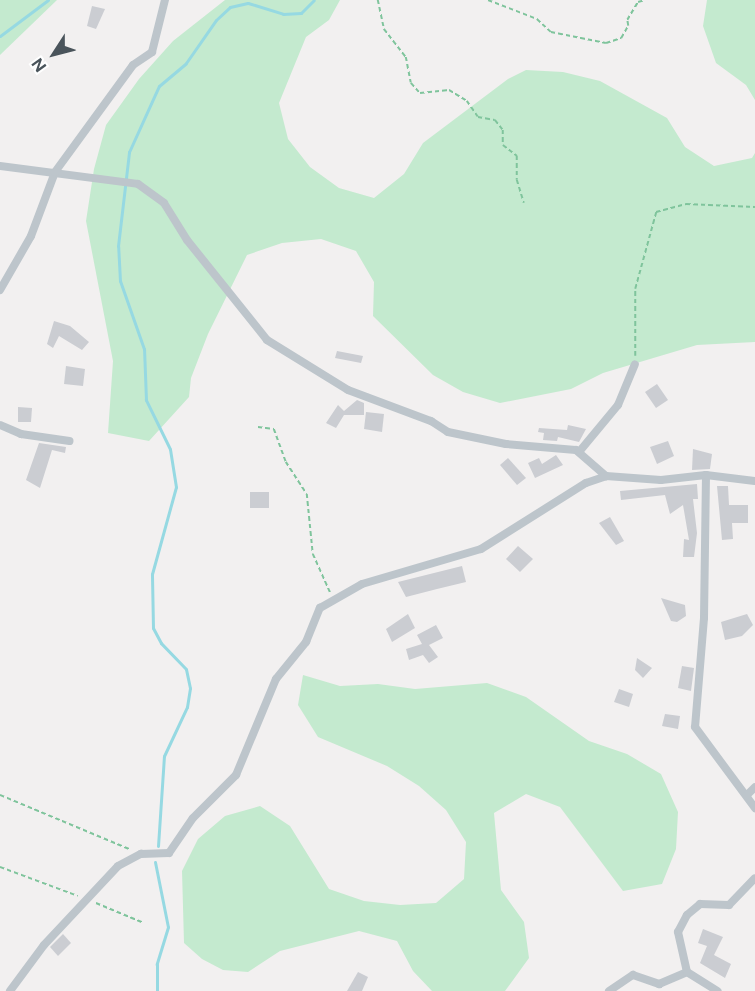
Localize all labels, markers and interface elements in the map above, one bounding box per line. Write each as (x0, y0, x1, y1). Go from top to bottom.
north arrow (24, 24, 84, 84)
text: N (28, 54, 50, 76)

